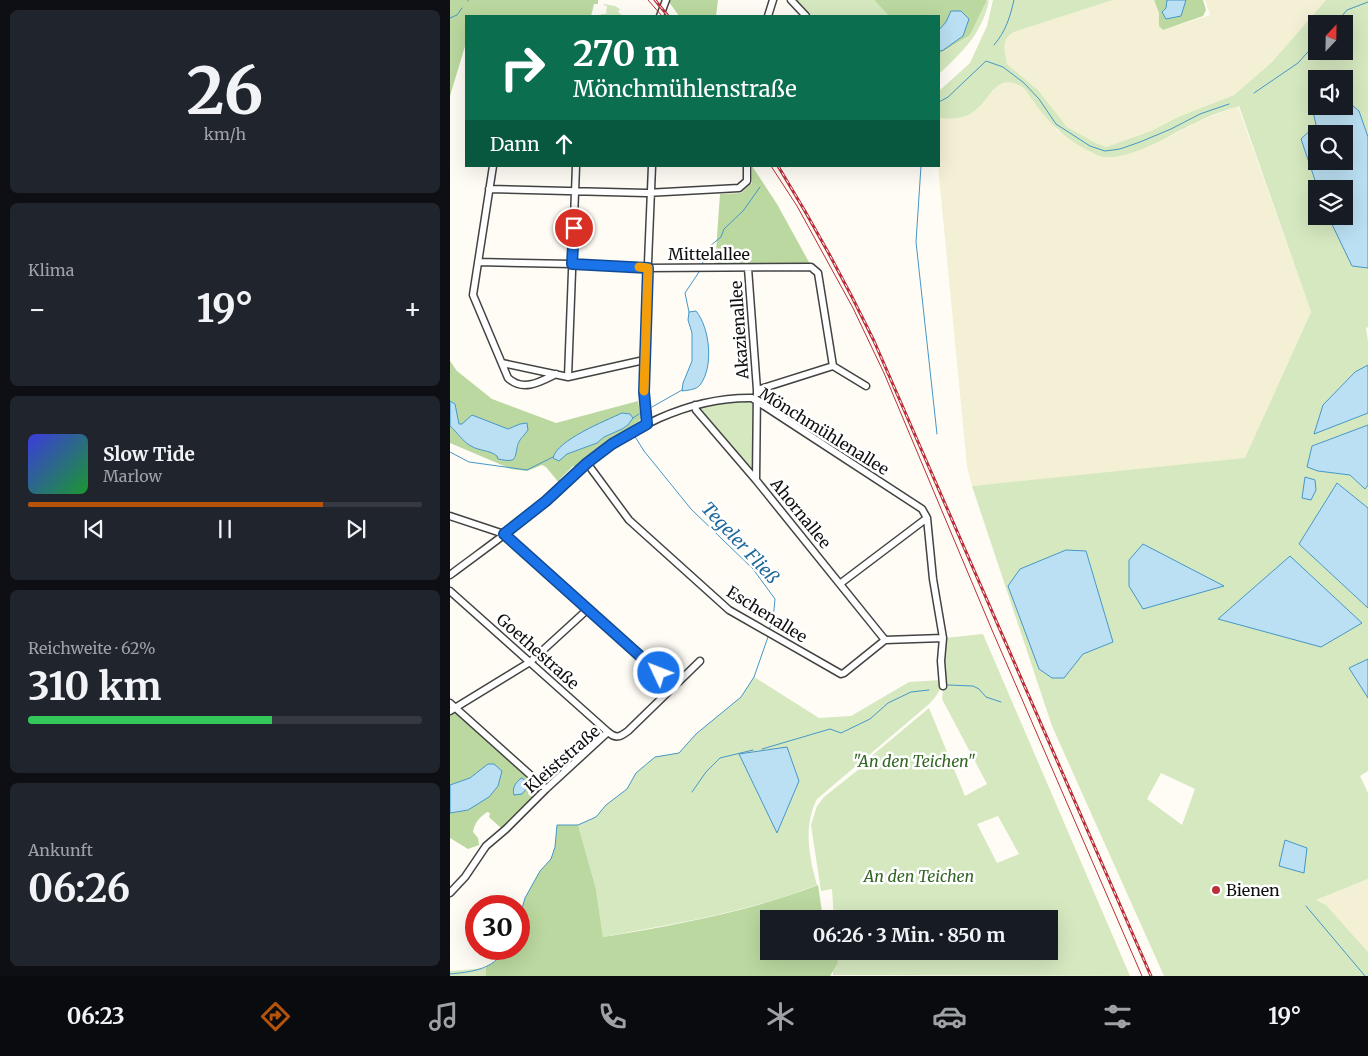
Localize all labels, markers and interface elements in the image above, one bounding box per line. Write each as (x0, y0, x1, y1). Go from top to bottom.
north arrow (1308, 15, 1352, 60)
map controls (1308, 15, 1353, 225)
text: 270 m (573, 32, 679, 76)
icon: right (490, 35, 555, 100)
text: 26 (186, 50, 264, 132)
button: sound (1308, 70, 1353, 115)
text: Mönchmühlenstraße (573, 75, 797, 103)
text: km/h (204, 124, 246, 144)
button: search (1308, 125, 1353, 170)
icon: ahead (550, 130, 578, 158)
text: Dann (490, 132, 540, 156)
button: layers (1308, 180, 1353, 225)
pin (553, 207, 595, 249)
icon: arrive (560, 214, 588, 242)
street label: Mittelallee (668, 244, 750, 264)
text: Klima (28, 260, 74, 280)
street label: Akazienallee (726, 280, 752, 381)
text: 19° (197, 285, 254, 332)
text: − (28, 291, 47, 327)
text: + (403, 291, 422, 327)
street label: Mönchmühlenallee (755, 383, 893, 479)
text: Slow Tide (103, 442, 195, 466)
text: Marlow (103, 466, 162, 486)
street label: Ahornallee (766, 473, 835, 552)
water label: Tegeler Fließ (697, 497, 784, 588)
icon: previous (80, 515, 108, 543)
icon: pause (211, 515, 239, 543)
icon: next (342, 515, 370, 543)
street label: Eschenallee (723, 581, 811, 647)
street label: Goethestraße (493, 609, 583, 693)
text: Reichweite · 62% (28, 638, 156, 658)
position arrow (632, 646, 684, 698)
text: 310 km (28, 663, 161, 710)
street label: Kleiststraße (520, 721, 604, 797)
park label: "An den Teichen" (853, 751, 975, 771)
text: Ankunft (28, 840, 93, 860)
text: 06:26 (28, 865, 130, 912)
park label: An den Teichen (862, 866, 974, 886)
place label: Bienen (1226, 880, 1280, 900)
marker: Bienen (1210, 884, 1222, 896)
speed limit sign: 30 (465, 895, 530, 960)
text: 06:26 · 3 Min. · 850 m (813, 923, 1005, 947)
icon: directions (258, 999, 293, 1034)
icon: music (426, 999, 461, 1034)
icon: phone (595, 999, 630, 1034)
icon: climate (763, 999, 798, 1034)
icon: car (932, 999, 967, 1034)
icon: filters (1100, 999, 1135, 1034)
text: 06:23 (67, 1002, 125, 1030)
text: 19° (1268, 1002, 1301, 1030)

